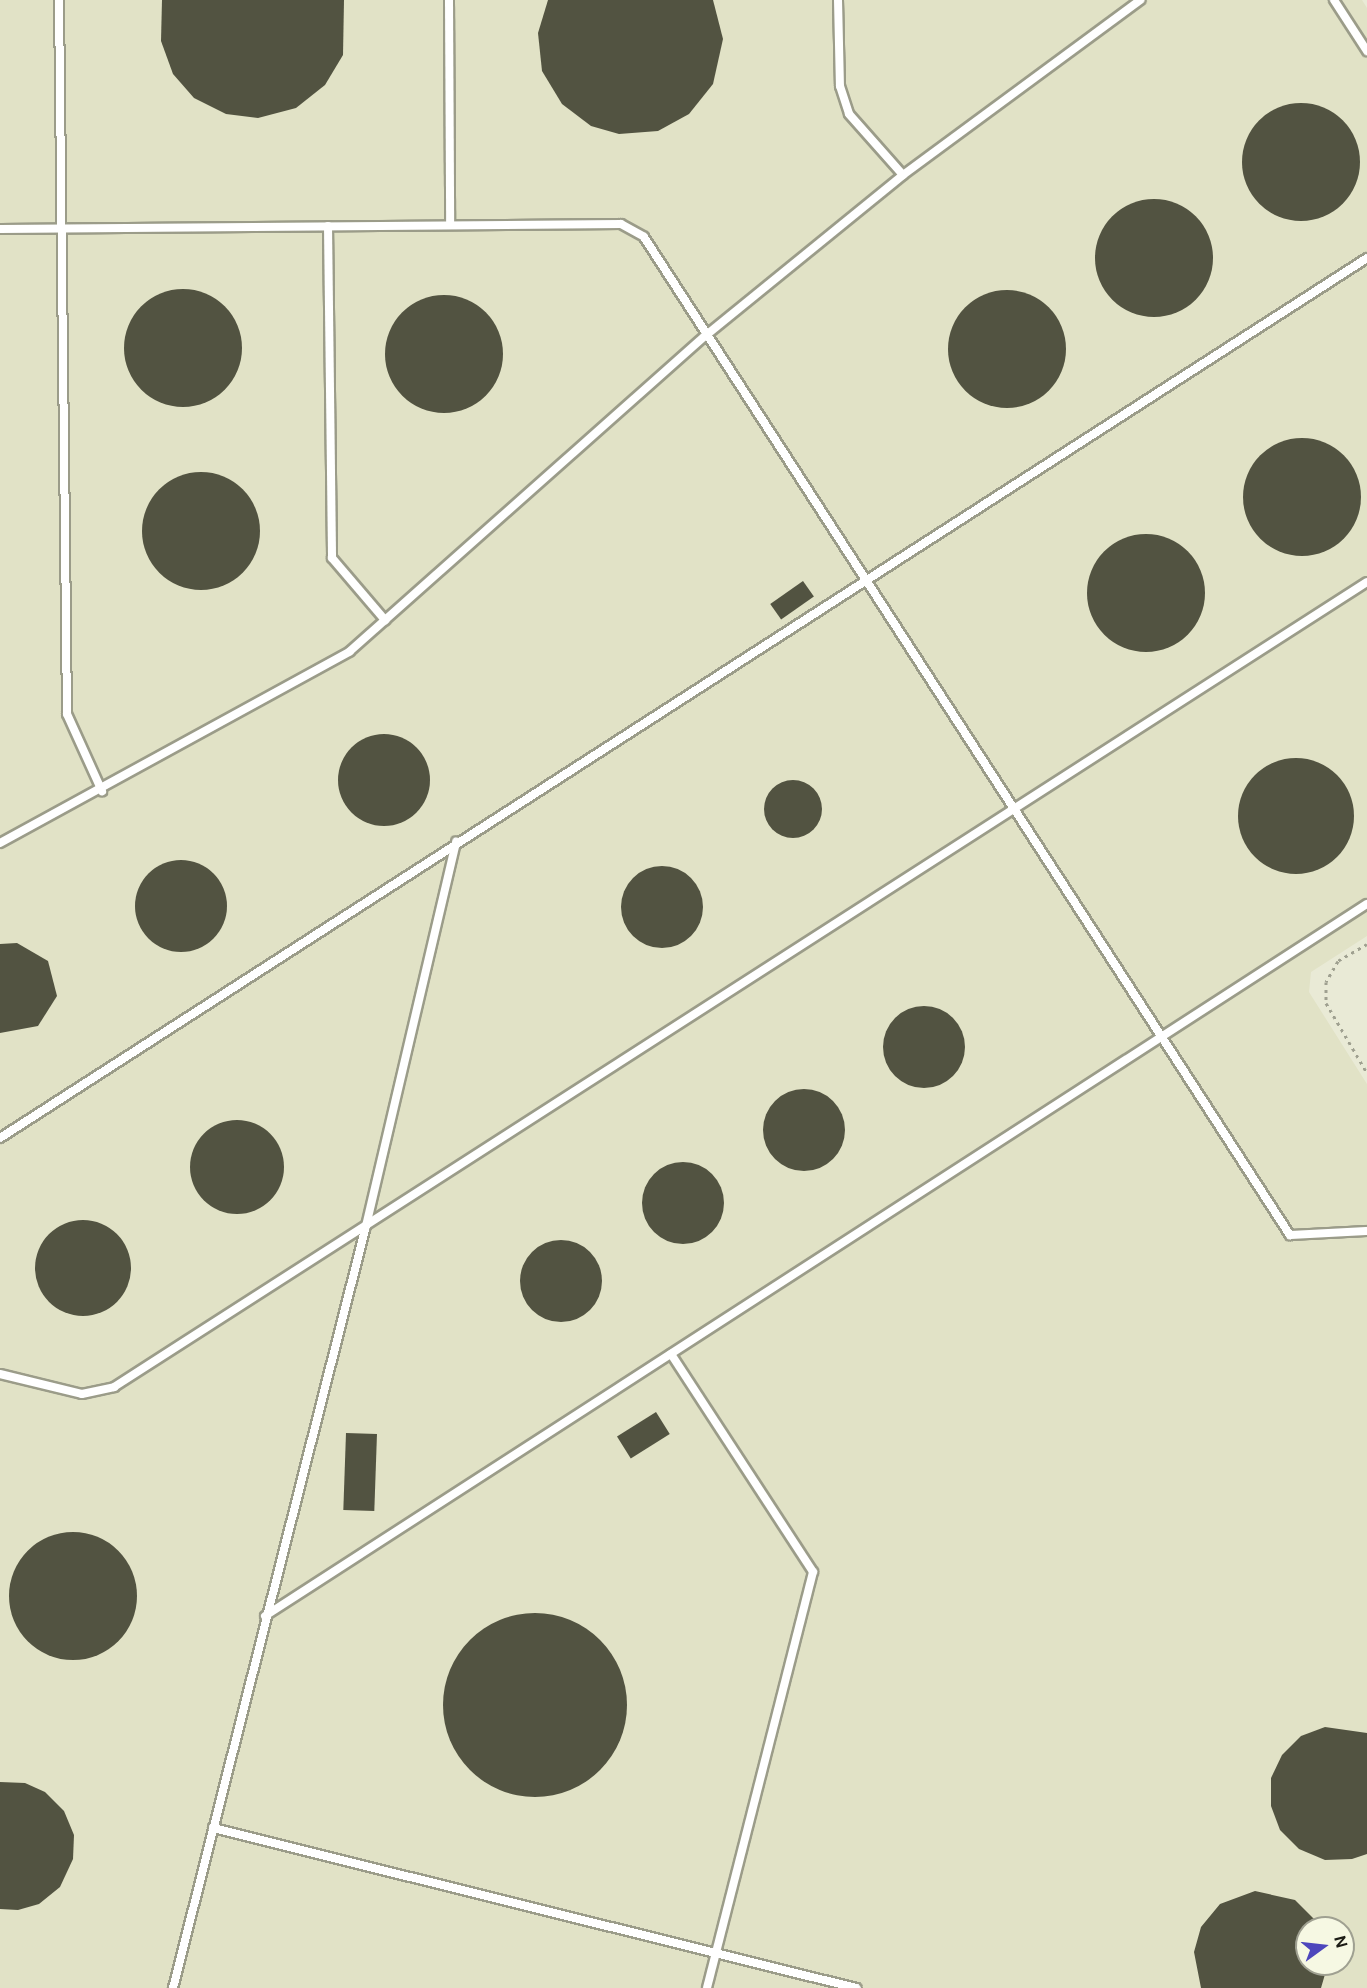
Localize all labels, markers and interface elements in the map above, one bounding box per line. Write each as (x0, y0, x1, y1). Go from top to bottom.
north arrow (1295, 1916, 1355, 1976)
text: N (1329, 1933, 1353, 1950)

